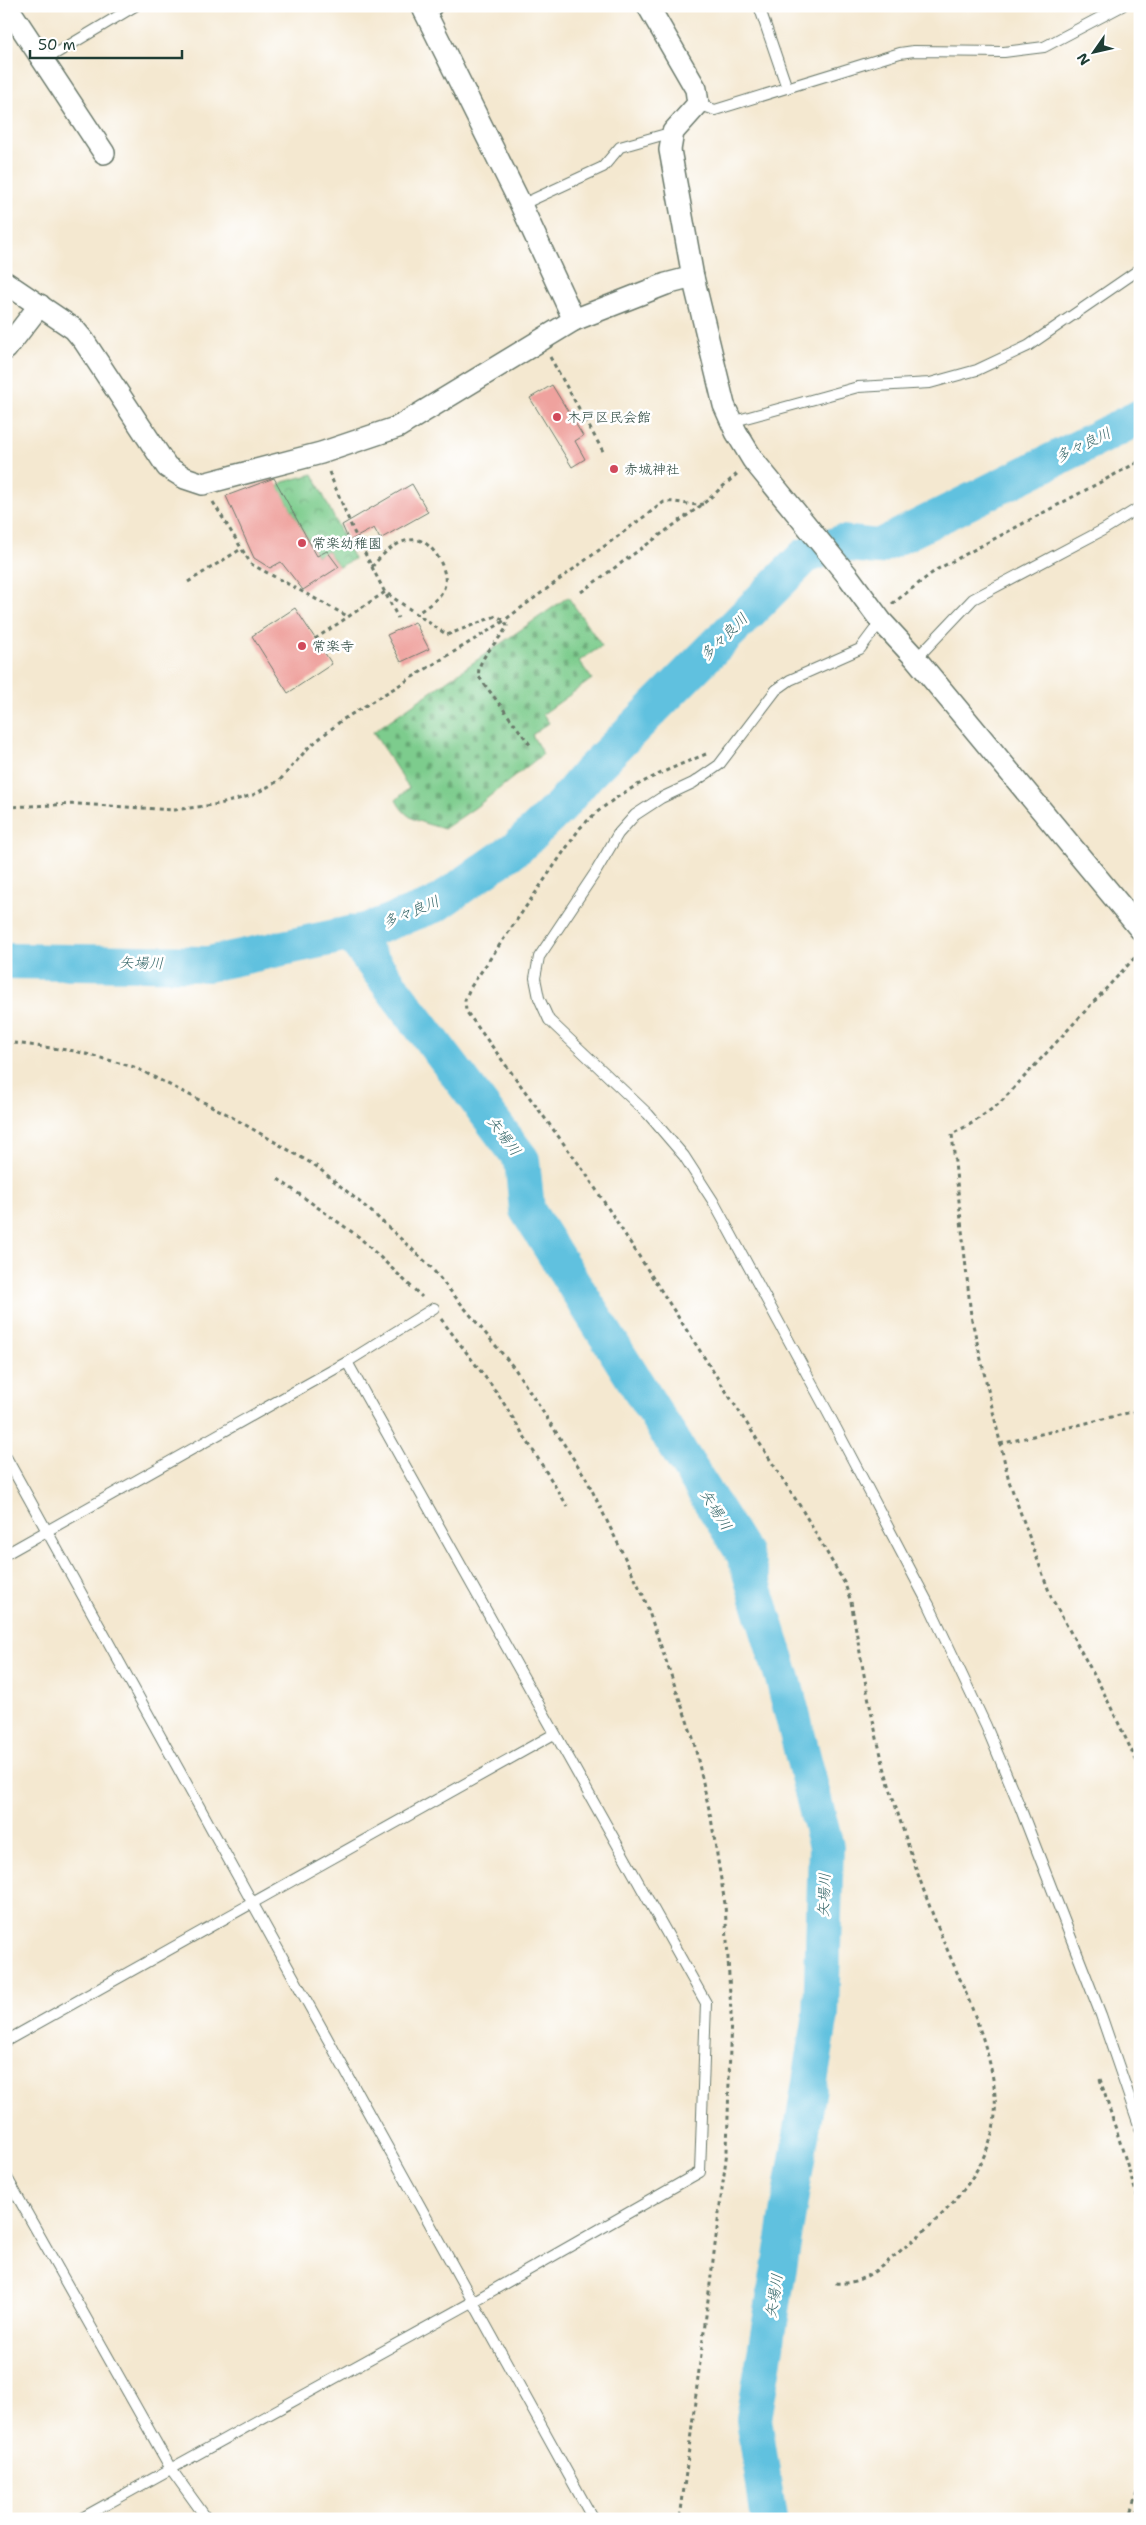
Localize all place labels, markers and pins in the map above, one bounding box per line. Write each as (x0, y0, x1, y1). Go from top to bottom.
place label: 木戸区民会館 (567, 408, 651, 426)
marker: 木戸区民会館 (551, 411, 563, 423)
place label: 赤城神社 (624, 460, 680, 478)
marker: 赤城神社 (608, 463, 620, 475)
place label: 常楽幼稚園 (312, 534, 382, 552)
marker: 常楽幼稚園 (296, 537, 308, 549)
place label: 常楽寺 (312, 637, 354, 655)
marker: 常楽寺 (296, 640, 308, 652)

